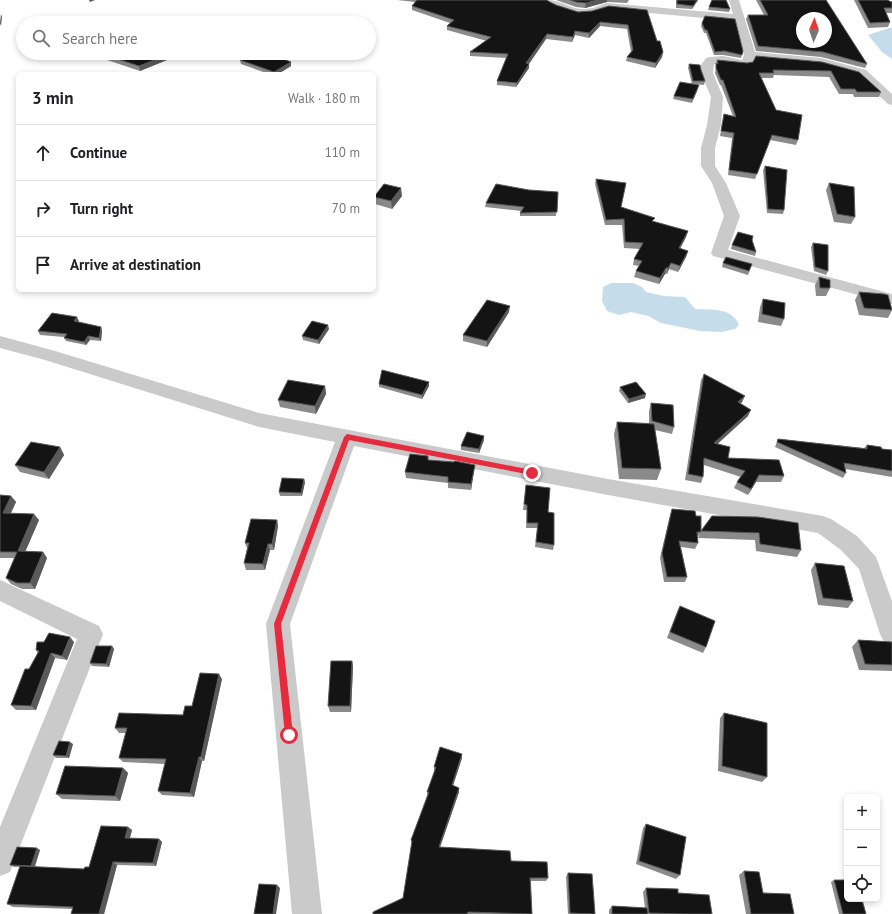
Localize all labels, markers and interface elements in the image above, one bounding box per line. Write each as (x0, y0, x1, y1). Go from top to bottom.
north arrow (796, 12, 832, 48)
search box (16, 16, 376, 60)
icon: search (30, 27, 52, 49)
text: Search here (62, 29, 138, 48)
text: 3 min (32, 87, 73, 109)
text: Walk · 180 m (288, 90, 360, 107)
icon: ahead (32, 142, 54, 164)
text: Continue (70, 143, 127, 162)
text: 110 m (325, 144, 360, 161)
icon: right (32, 198, 54, 220)
text: Turn right (70, 199, 133, 218)
text: 70 m (332, 200, 360, 217)
icon: arrive (32, 254, 54, 276)
text: Arrive at destination (70, 255, 201, 274)
route end (523, 464, 541, 482)
route start (280, 726, 298, 744)
map controls (844, 794, 880, 902)
button: + (844, 794, 880, 830)
button: − (844, 830, 880, 866)
button: locate (844, 866, 880, 902)

